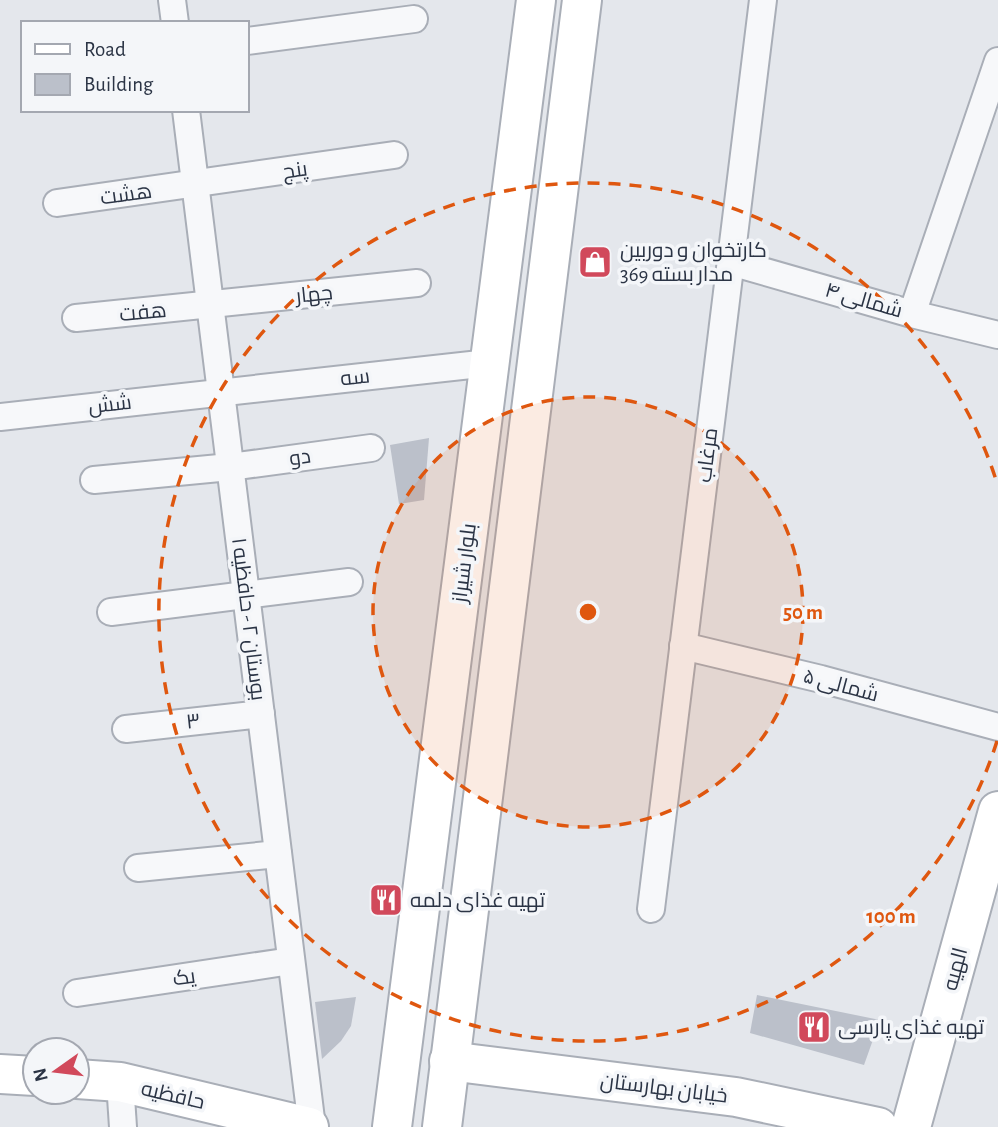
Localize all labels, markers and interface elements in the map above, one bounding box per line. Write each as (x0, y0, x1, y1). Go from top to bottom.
legend (21, 21, 248, 112)
text: Road (84, 39, 126, 60)
text: Building (84, 74, 154, 95)
street label: پنج (281, 158, 310, 186)
street label: هشت (99, 180, 153, 209)
place label: کارتخوان و دوربین مدار بسته 369 (620, 240, 767, 286)
shop icon: کارتخوان و دوربین مدار بسته 369 (576, 243, 614, 281)
street label: ۴ شمالی (822, 279, 905, 323)
street label: چهار (293, 282, 334, 310)
street label: هفت (119, 300, 168, 325)
street label: سه (339, 366, 371, 389)
street label: شش (87, 392, 133, 419)
street label: مرغاب (694, 426, 722, 484)
street label: دو (288, 446, 312, 470)
street label: بلوار شیراز (449, 522, 481, 605)
street label: بوستان ۲ - حافظیه ۱ (226, 536, 269, 702)
centre of rings (576, 600, 600, 624)
text: 50 m (783, 602, 823, 623)
street label: ۵ شمالی (800, 665, 881, 708)
street label: ۳ (185, 710, 201, 733)
restaurant icon: تهیه غذای دلمه (367, 881, 405, 919)
place label: تهیه غذای دلمه (410, 890, 545, 913)
text: 100 m (866, 906, 916, 927)
street label: الهیه (940, 945, 973, 993)
street label: یک (171, 965, 197, 989)
restaurant icon: تهیه غذای پارسی (795, 1008, 833, 1046)
place label: تهیه غذای پارسی (838, 1017, 984, 1041)
north arrow (21, 1036, 91, 1106)
text: N (30, 1066, 52, 1083)
street label: خیابان بهارستان (599, 1070, 729, 1109)
street label: حافظیه (139, 1078, 207, 1113)

